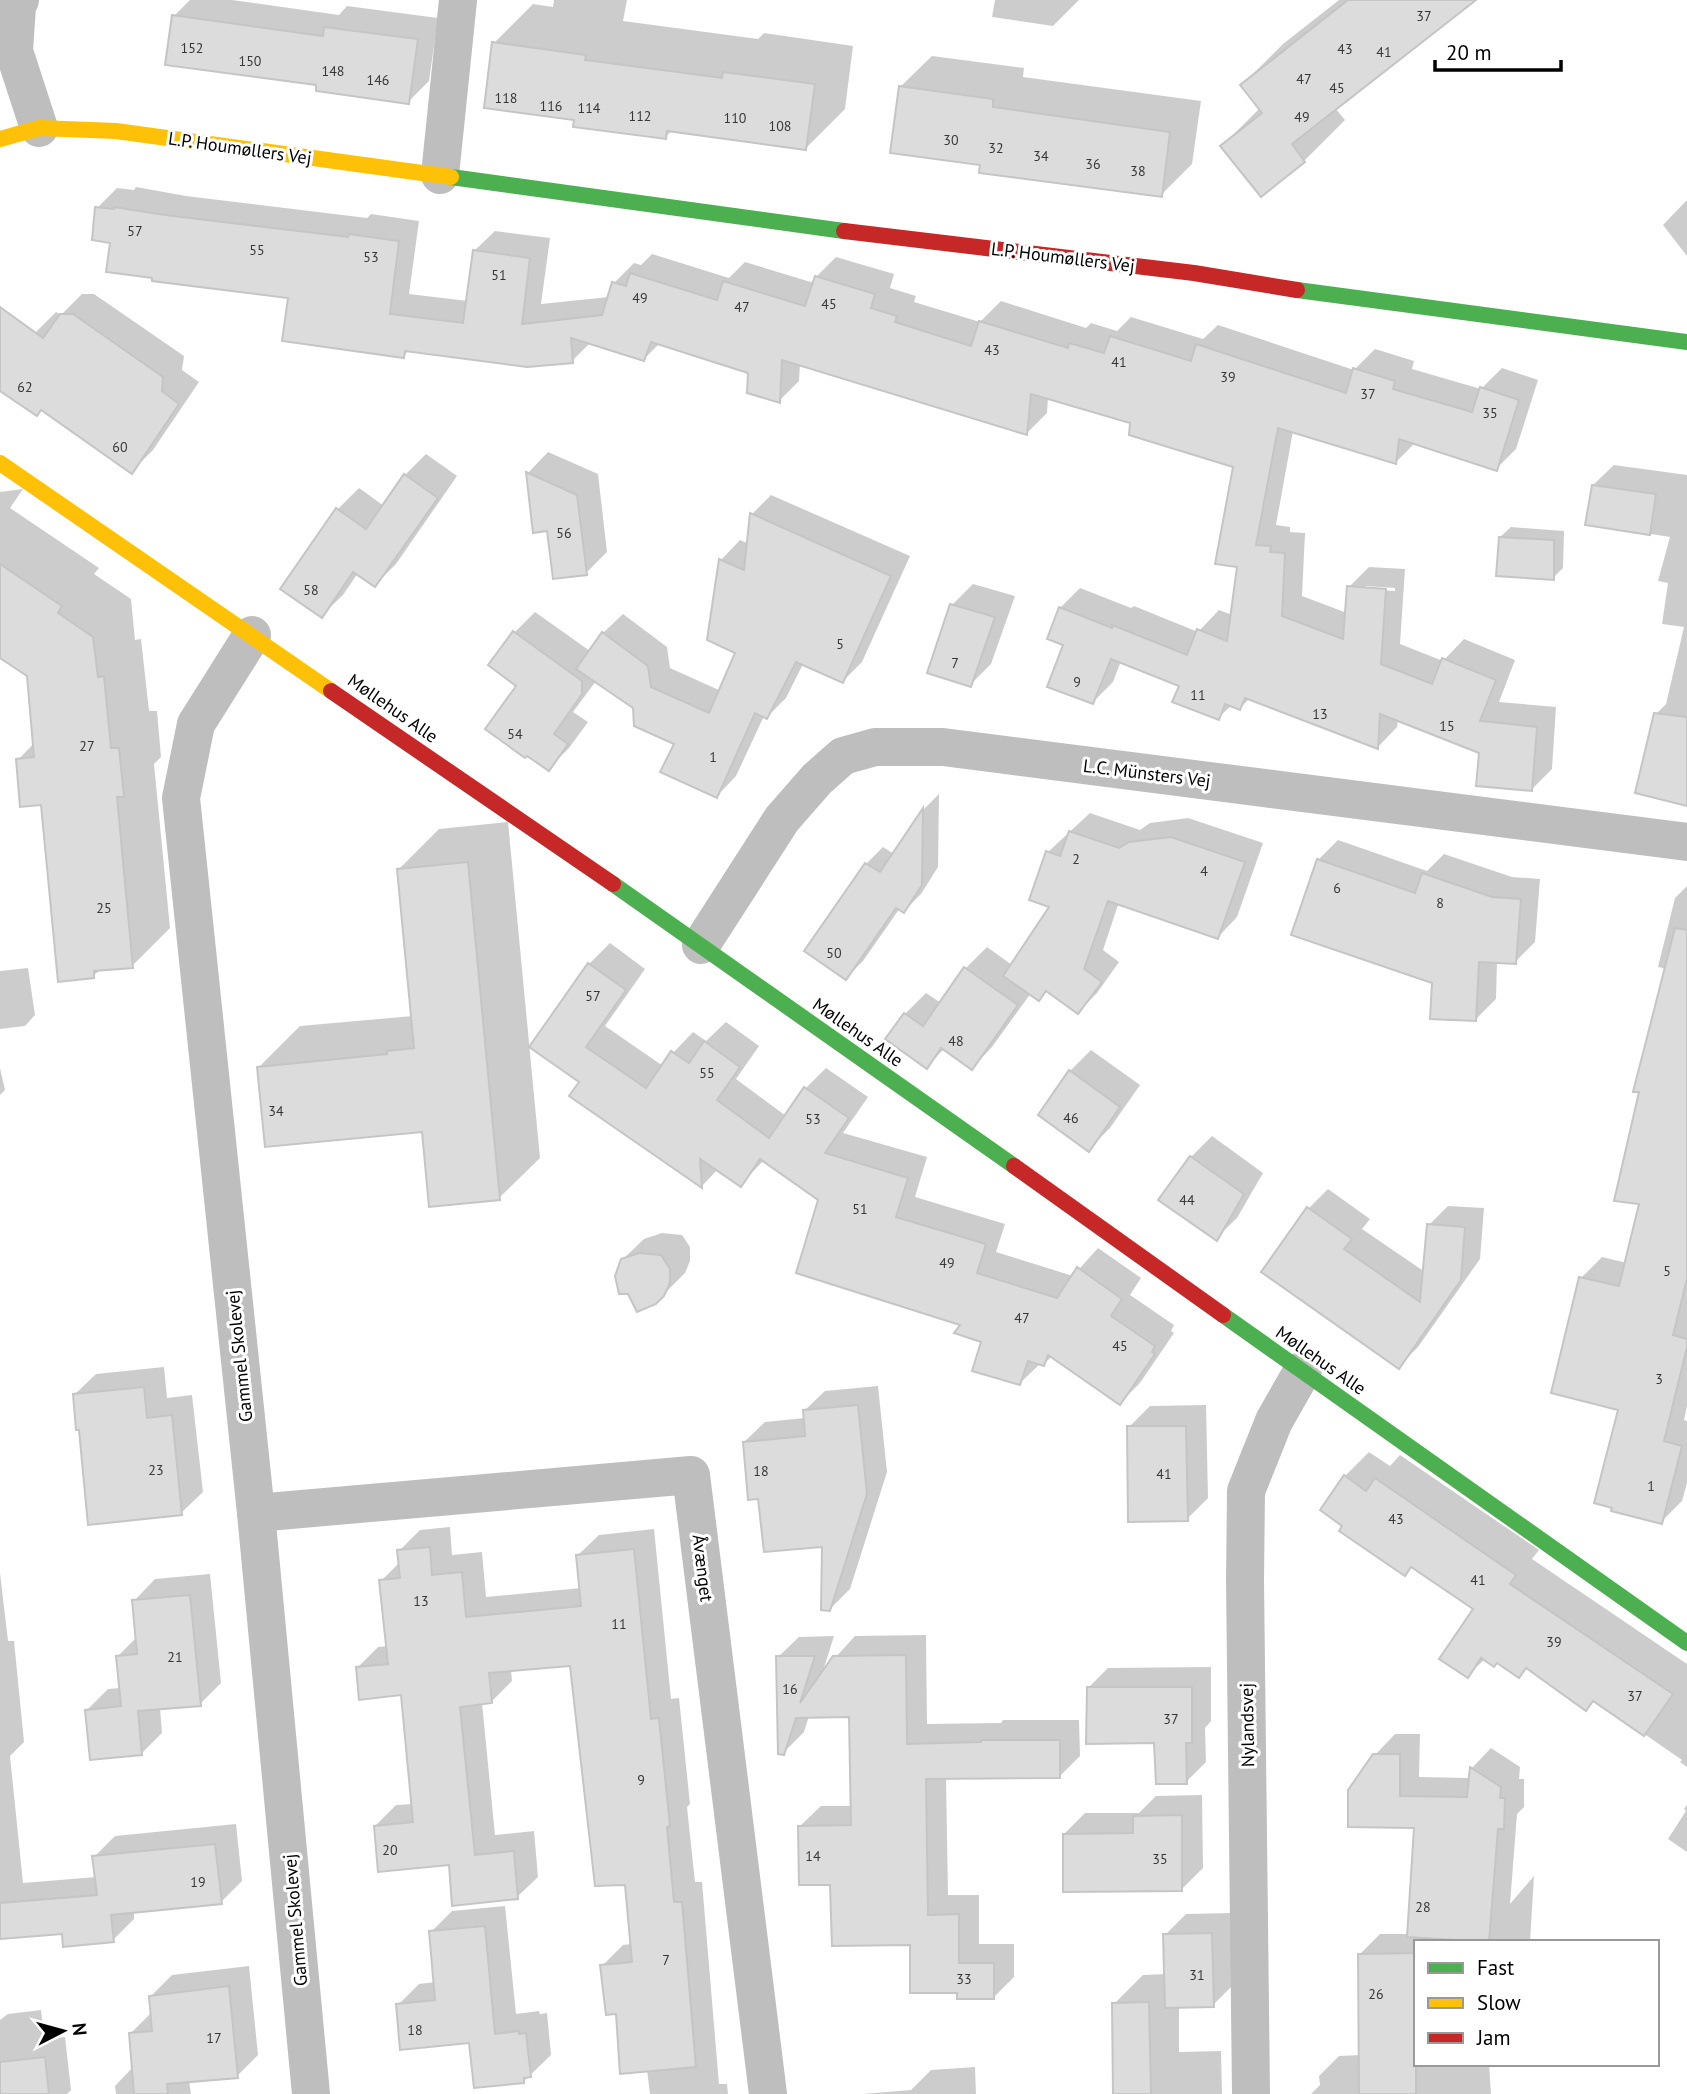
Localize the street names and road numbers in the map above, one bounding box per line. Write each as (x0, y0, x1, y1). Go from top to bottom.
street label: L.P. Houmøllers Vej (167, 127, 313, 169)
street label: L.P. Houmøllers Vej (990, 237, 1136, 277)
street label: Møllehus Alle (343, 668, 443, 748)
street label: L.C. Münsters Vej (1082, 754, 1212, 792)
street label: Møllehus Alle (808, 992, 908, 1072)
street label: Gammel Skolevej (221, 1289, 257, 1423)
street label: Møllehus Alle (1271, 1320, 1371, 1400)
street label: Åvænget (687, 1533, 719, 1603)
street label: Nylandsvej (1235, 1683, 1259, 1767)
street label: Gammel Skolevej (278, 1853, 312, 1987)

